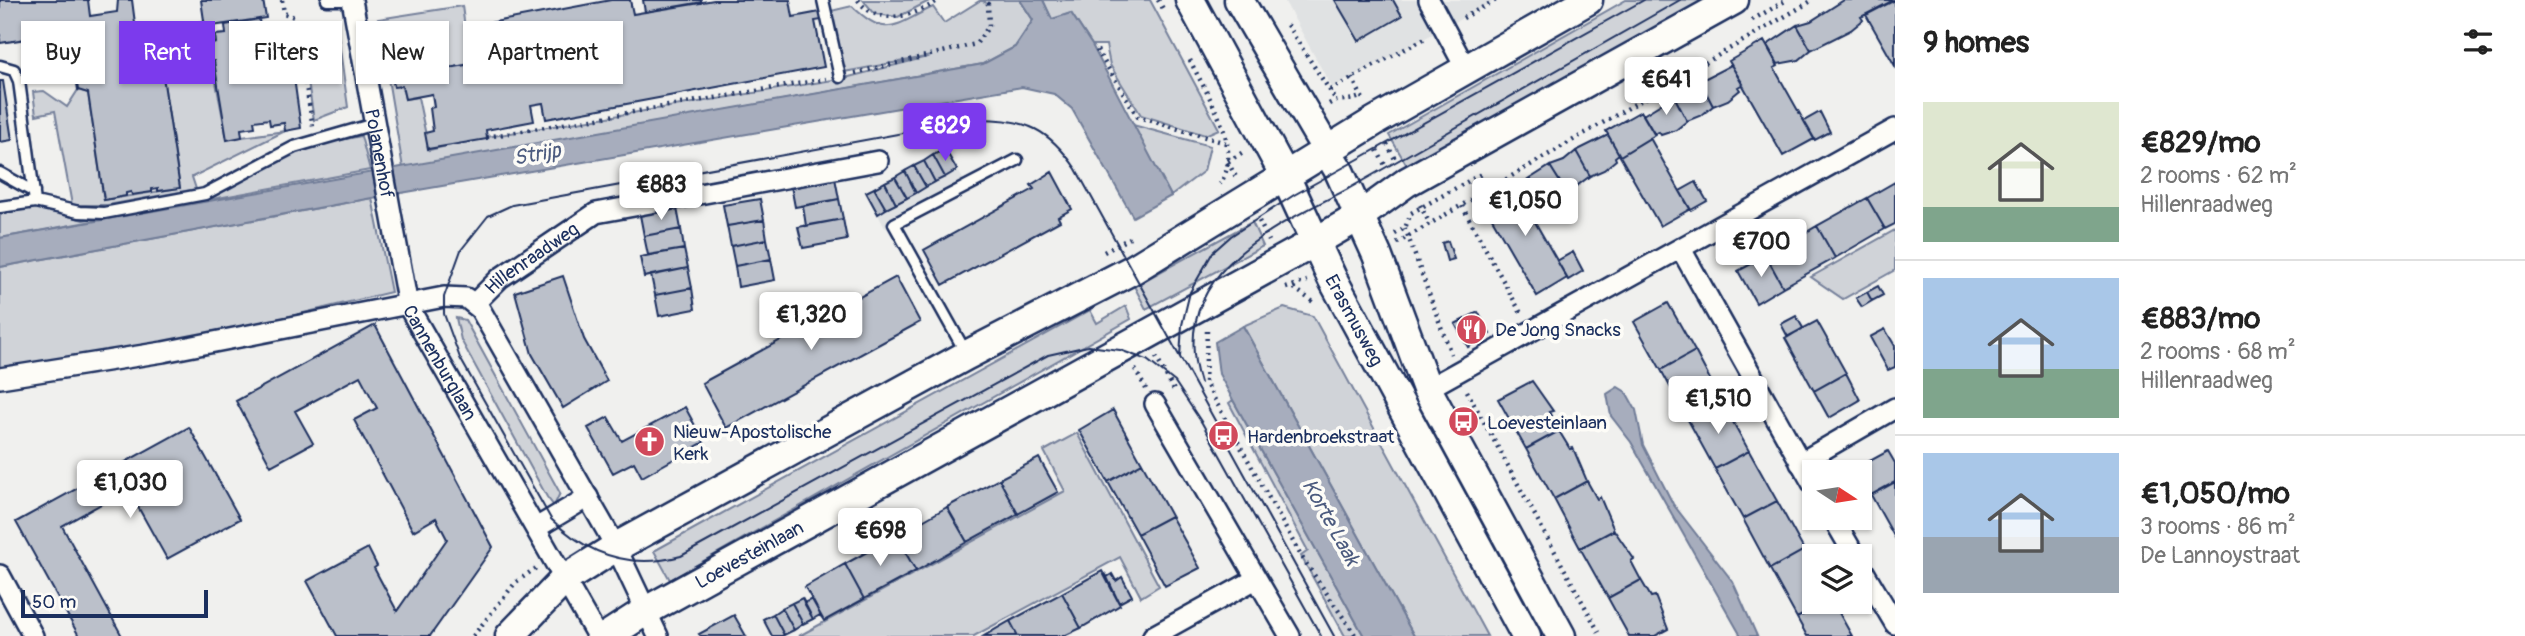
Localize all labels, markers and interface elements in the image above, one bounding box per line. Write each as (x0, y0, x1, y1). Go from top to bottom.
chip: Buy (21, 21, 105, 84)
chip: Rent (119, 21, 215, 84)
chip: Filters (229, 21, 342, 84)
chip: New (356, 21, 449, 84)
chip: Apartment (463, 21, 623, 84)
icon: filters (2459, 23, 2497, 61)
text: 9 homes (1923, 24, 2029, 61)
pin: €641 (1625, 58, 1707, 117)
text: €641 (1641, 65, 1691, 94)
pin: €829 (904, 104, 986, 163)
street label: Polanenhof (359, 107, 399, 201)
text: €829 (919, 111, 971, 140)
text: €829/mo (2140, 124, 2261, 161)
icon: home (1979, 130, 2063, 214)
water label: Strijp (512, 137, 564, 172)
text: 2 rooms · 62 m² (2140, 161, 2297, 190)
pin: €883 (620, 162, 702, 222)
text: €883 (635, 170, 687, 199)
pin: €1,050 (1468, 178, 1582, 238)
text: €1,050 (1488, 186, 1562, 215)
text: Hillenraadweg (2140, 190, 2273, 219)
street label: Hillenraadweg (480, 217, 584, 300)
pin: €700 (1720, 219, 1802, 279)
text: €700 (1732, 227, 1790, 256)
street label: Erasmusweg (1319, 270, 1388, 370)
pin: €1,320 (754, 292, 868, 352)
text: €1,320 (775, 300, 847, 329)
text: €883/mo (2140, 300, 2260, 337)
street label: Cannenburglaan (397, 301, 482, 425)
icon: home (1979, 306, 2063, 390)
restaurant icon: De Jong Snacks (1455, 312, 1489, 346)
place label: De Jong Snacks (1495, 318, 1621, 342)
text: 2 rooms · 68 m² (2140, 337, 2296, 366)
text: Hillenraadweg (2140, 366, 2273, 395)
pin: €1,510 (1661, 376, 1775, 436)
text: €1,510 (1684, 384, 1752, 413)
bus stop icon: Loevesteinlaan (1447, 405, 1481, 439)
place label: Loevesteinlaan (1487, 411, 1607, 435)
bus stop icon: Hardenbroekstraat (1207, 419, 1241, 453)
place label: Nieuw-Apostolische Kerk (673, 420, 832, 466)
church icon: Nieuw-Apostolische Kerk (633, 425, 667, 459)
place label: Hardenbroekstraat (1247, 425, 1395, 449)
north arrow (1802, 460, 1872, 530)
map controls (1802, 460, 1872, 614)
pin: €1,030 (73, 461, 187, 520)
text: €1,030 (93, 468, 167, 497)
water label: Korte Laak (1296, 474, 1366, 572)
text: €1,050/mo (2140, 475, 2290, 512)
icon: home (1979, 481, 2063, 565)
pin: €698 (839, 508, 921, 568)
text: 3 rooms · 86 m² (2140, 512, 2296, 541)
street label: Loevesteinlaan (691, 515, 808, 594)
text: €698 (854, 516, 906, 545)
text: De Lannoystraat (2140, 541, 2300, 570)
button: layers (1802, 544, 1872, 614)
scale bar (21, 587, 208, 619)
text: 50 m (32, 590, 76, 614)

